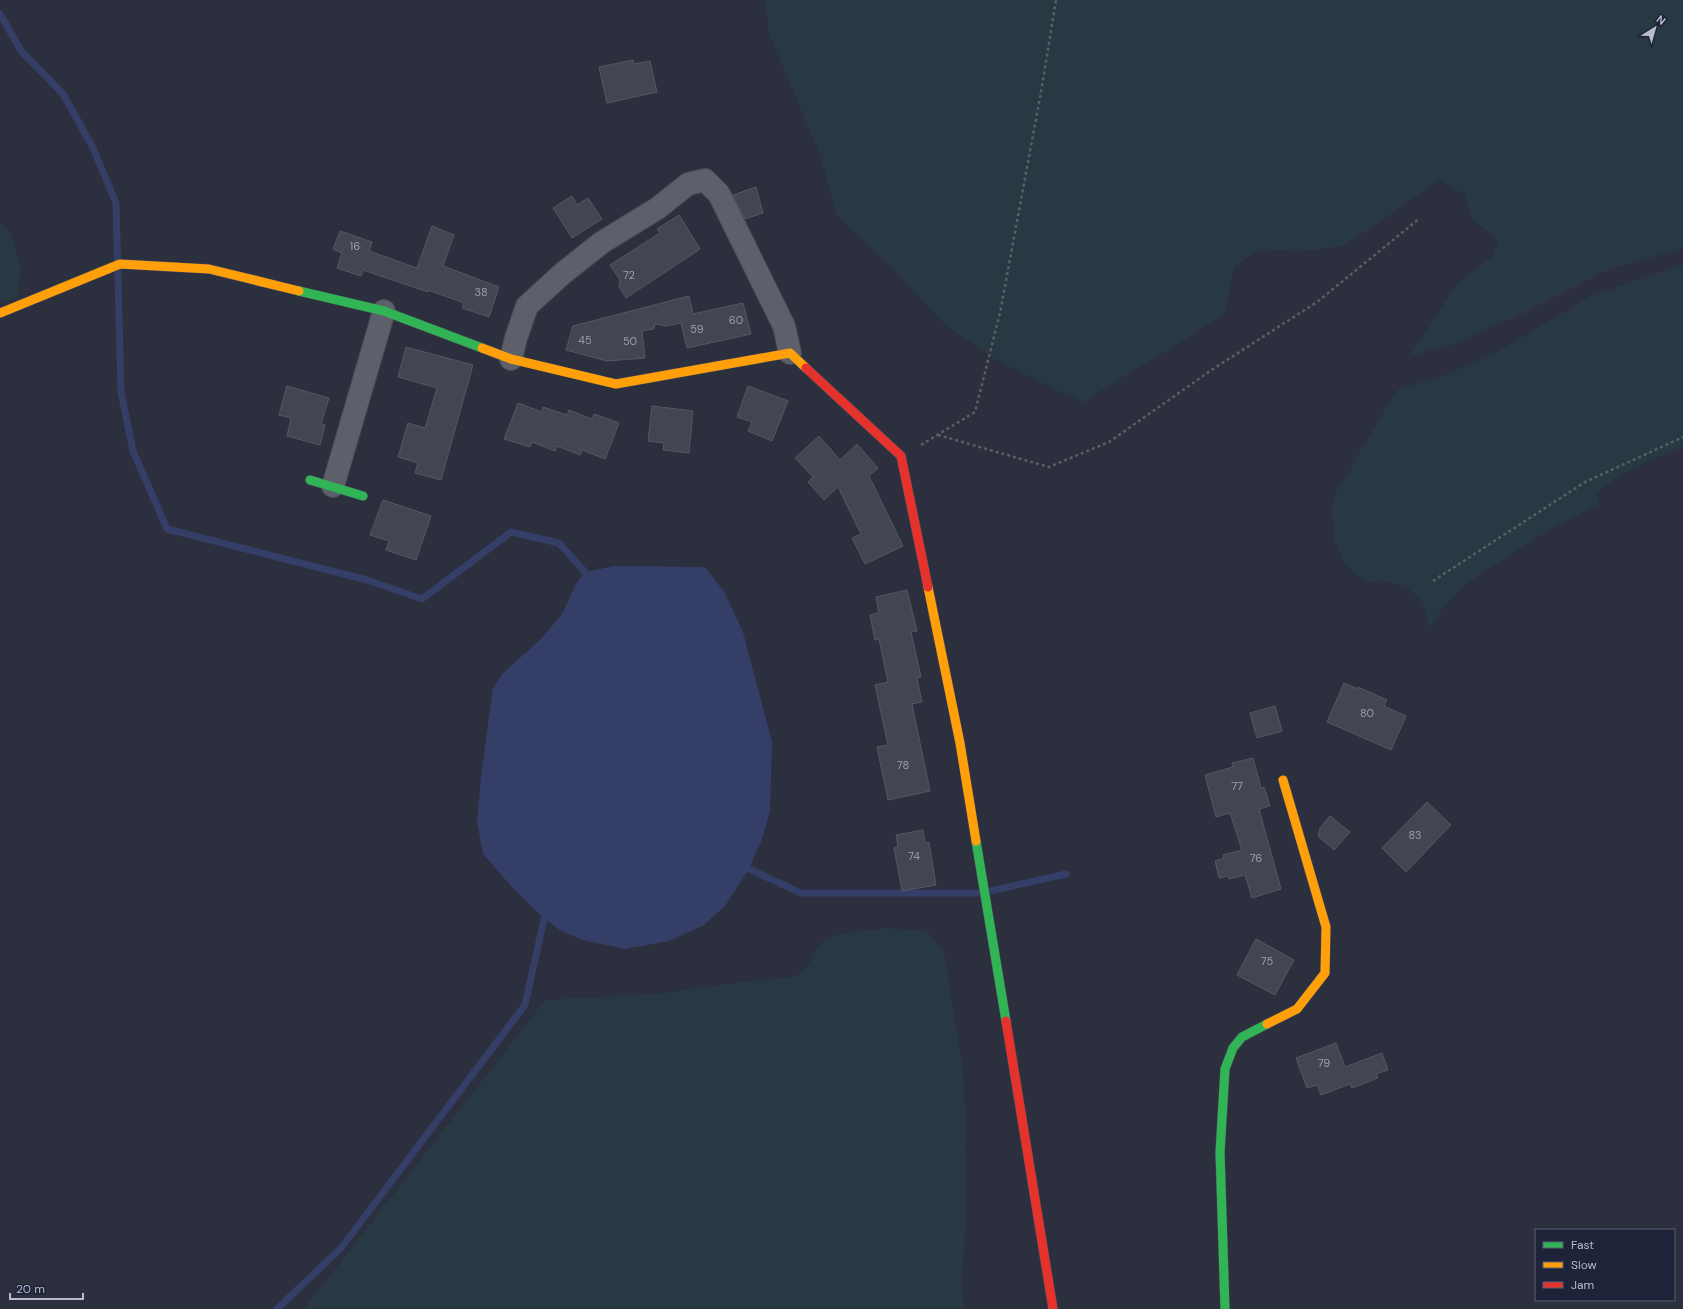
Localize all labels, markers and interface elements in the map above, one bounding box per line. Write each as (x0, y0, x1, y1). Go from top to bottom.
north arrow (1635, 8, 1675, 48)
text: N (1654, 12, 1668, 28)
house number: 16 (350, 239, 360, 253)
house number: 72 (623, 268, 635, 282)
house number: 38 (474, 285, 488, 299)
house number: 60 (729, 313, 743, 327)
house number: 59 (690, 322, 704, 336)
house number: 45 (578, 333, 592, 347)
house number: 50 (623, 334, 637, 348)
house number: 80 (1360, 706, 1374, 720)
house number: 78 (897, 758, 909, 772)
house number: 77 (1231, 779, 1243, 793)
house number: 83 (1408, 828, 1422, 842)
house number: 74 (908, 849, 920, 863)
house number: 76 (1250, 851, 1262, 865)
house number: 75 (1261, 954, 1273, 968)
house number: 79 (1318, 1056, 1330, 1070)
legend (1535, 1229, 1675, 1301)
text: Fast (1571, 1237, 1594, 1253)
text: Slow (1571, 1257, 1597, 1273)
scale bar (10, 1275, 83, 1301)
text: Jam (1571, 1277, 1594, 1293)
text: 20 m (16, 1281, 45, 1297)

